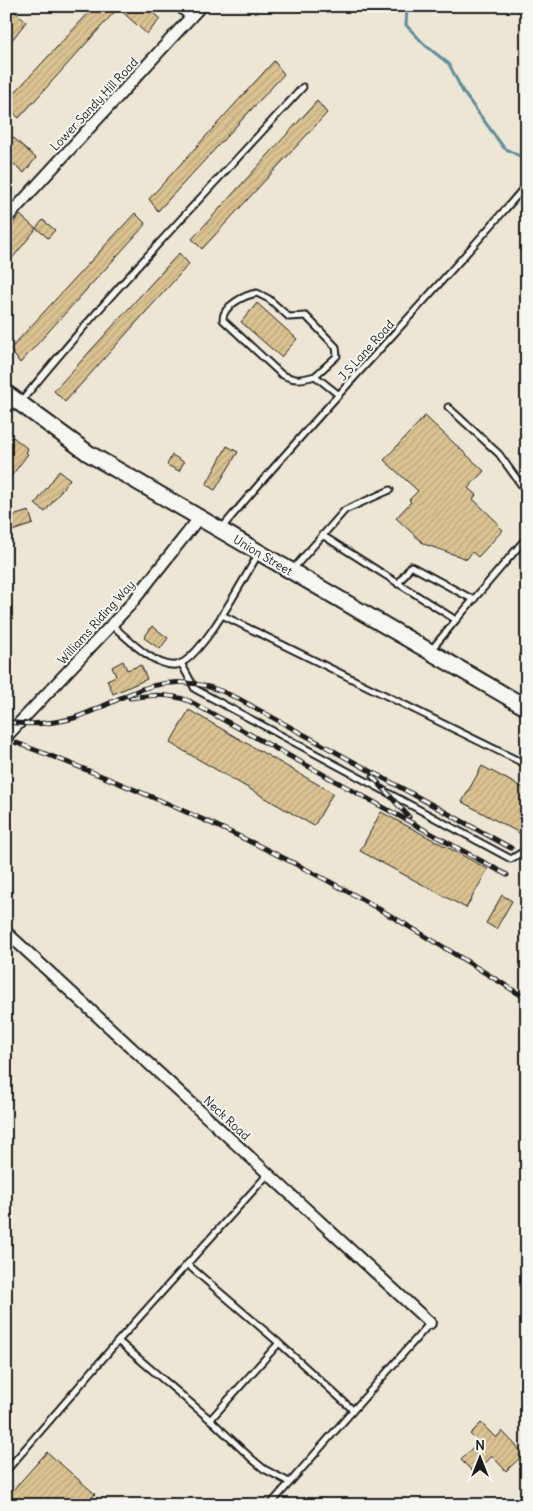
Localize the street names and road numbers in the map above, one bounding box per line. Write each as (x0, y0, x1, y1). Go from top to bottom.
street label: Lower Sandy Hill Road (47, 54, 141, 154)
street label: J S Lane Road (335, 317, 397, 383)
street label: Union Street (231, 531, 295, 579)
street label: Williams Riding Way (54, 577, 138, 667)
street label: Neck Road (201, 1093, 253, 1143)

